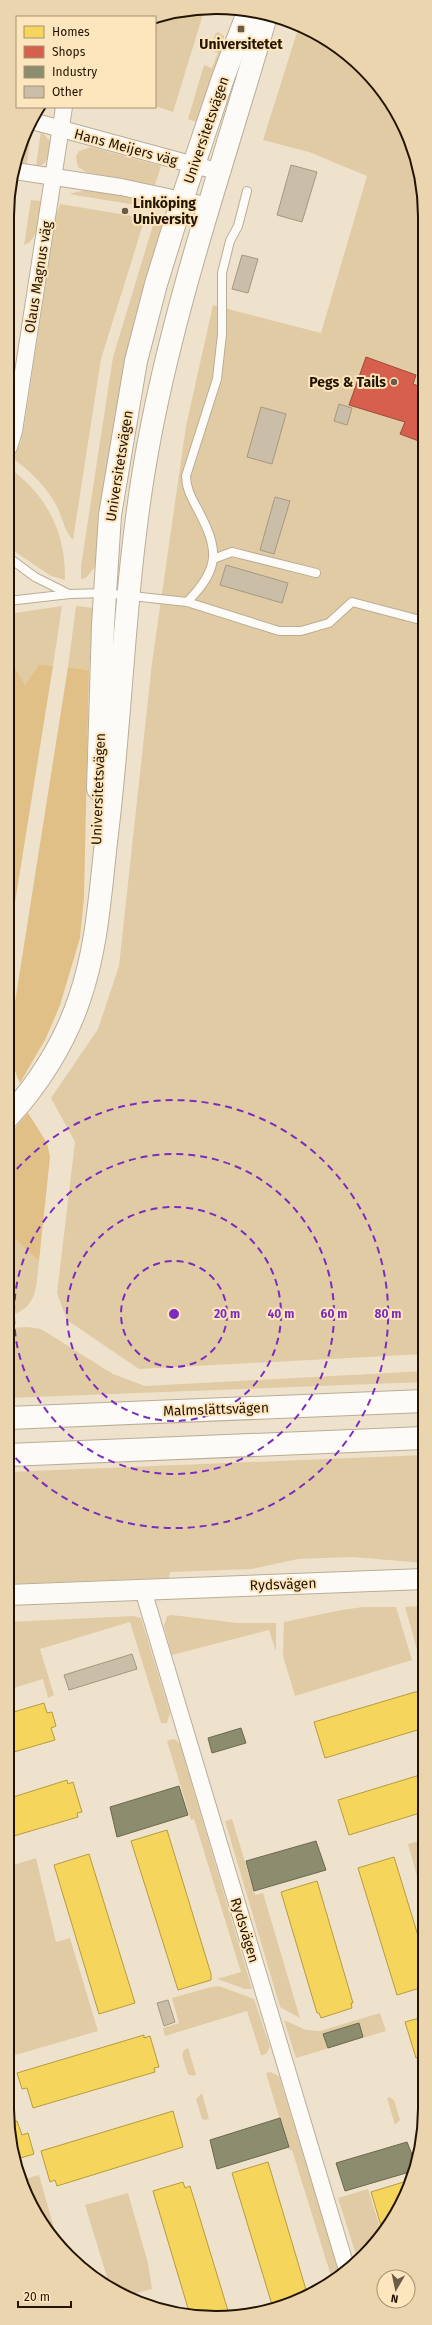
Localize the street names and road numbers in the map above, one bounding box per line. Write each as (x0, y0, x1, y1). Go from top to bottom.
street label: Universitetsvägen (180, 74, 233, 186)
street label: Hans Meijers väg (72, 125, 180, 170)
street label: Olaus Magnus väg (21, 219, 56, 334)
street label: Universitetsvägen (102, 409, 137, 523)
street label: Universitetsvägen (88, 733, 109, 845)
street label: Malmslättsvägen (163, 1399, 269, 1420)
street label: Rydsvägen (249, 1575, 317, 1594)
street label: Rydsvägen (227, 1896, 262, 1965)

